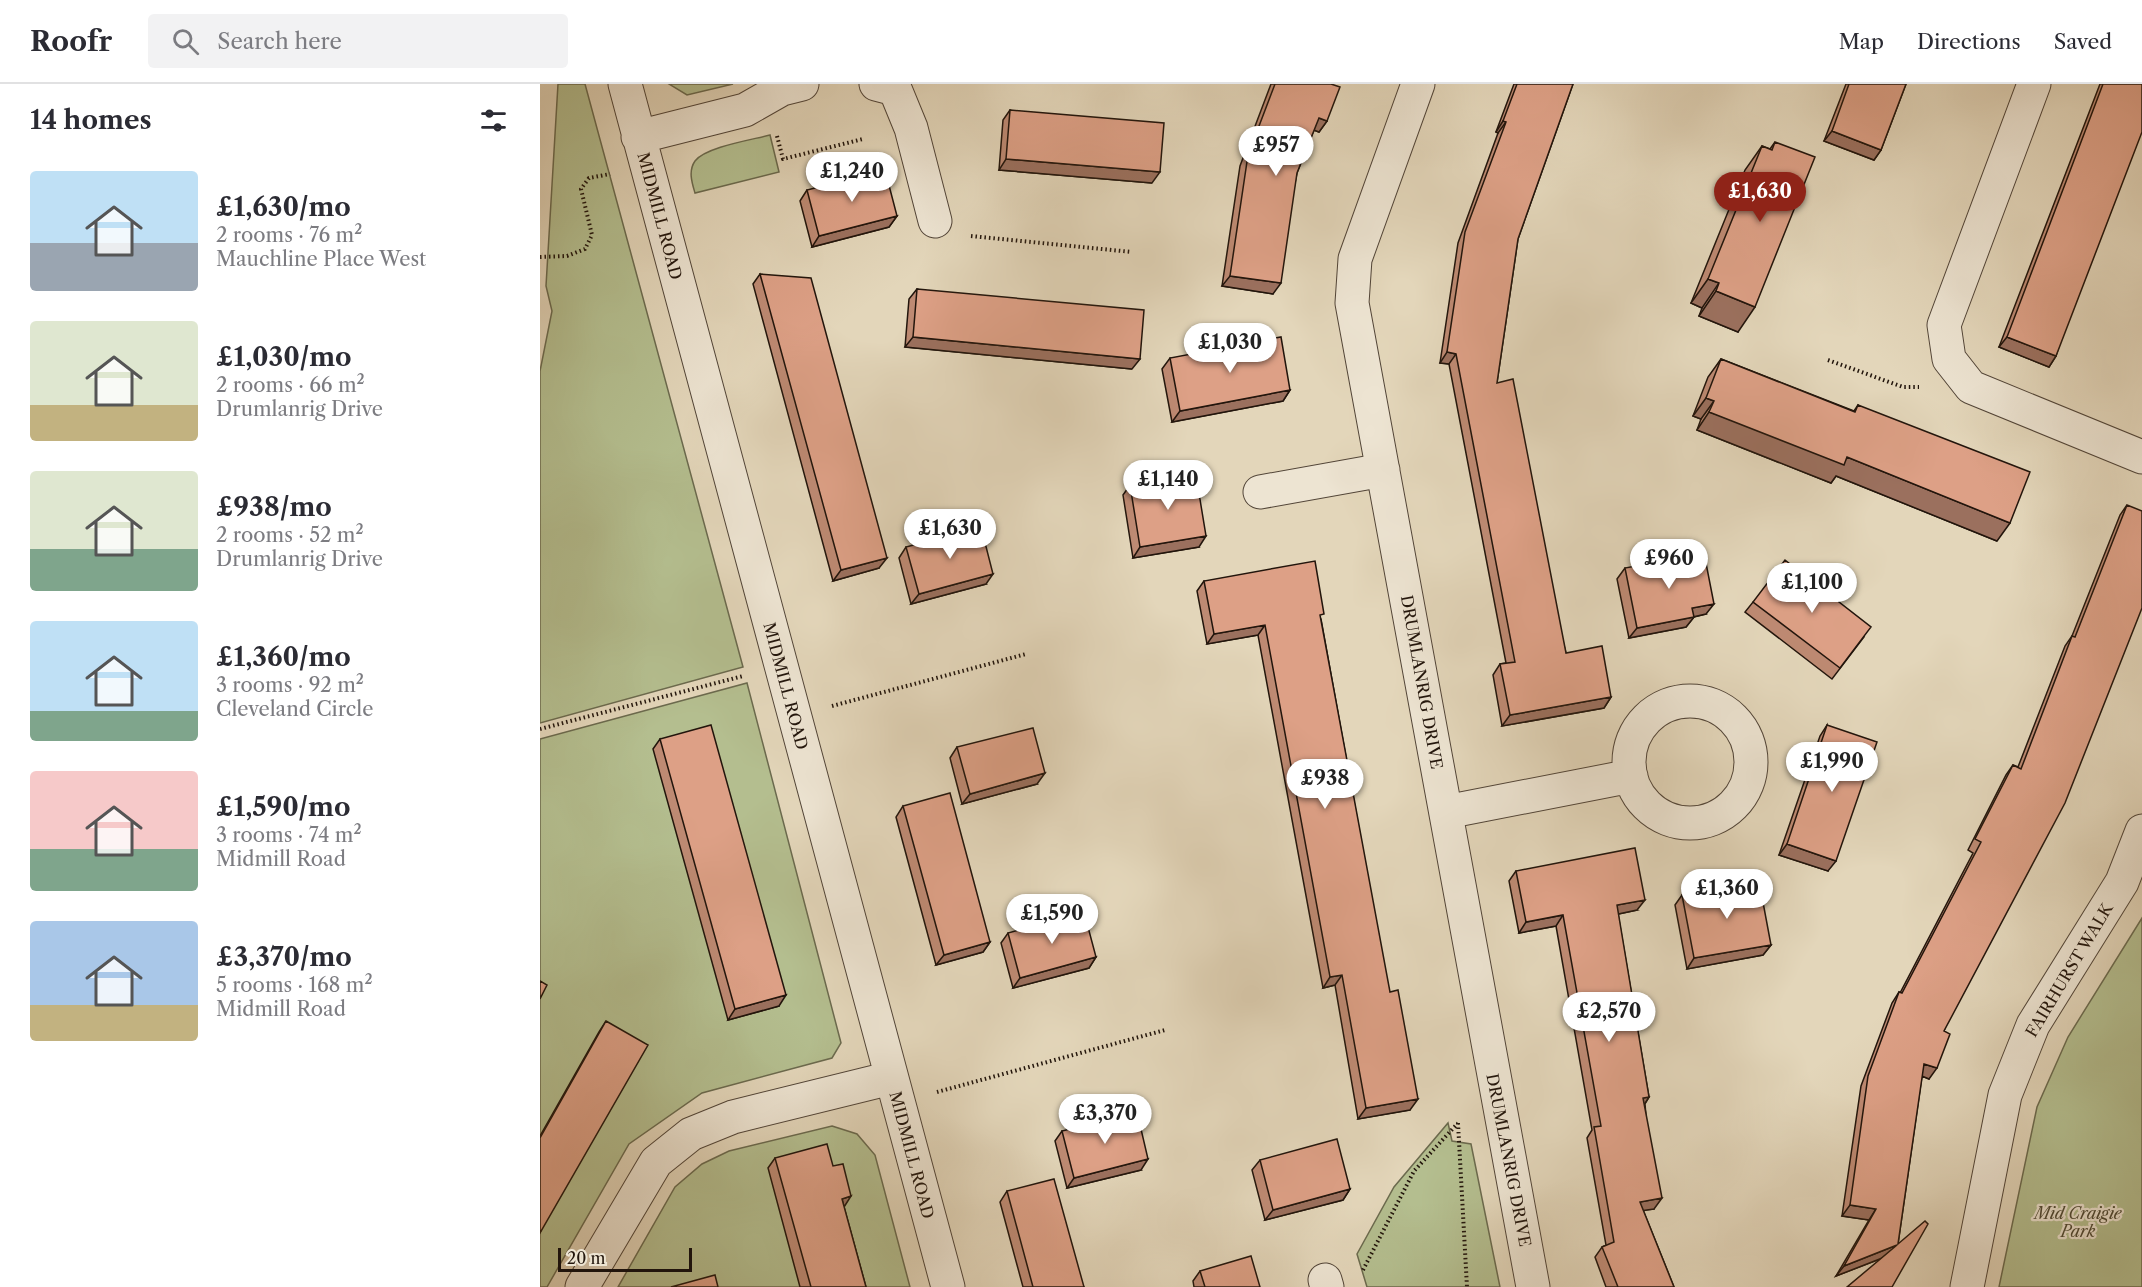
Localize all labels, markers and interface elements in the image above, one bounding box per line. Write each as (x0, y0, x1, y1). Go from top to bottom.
search box (148, 14, 568, 68)
text: Roofr (30, 24, 112, 58)
icon: search (169, 25, 202, 58)
text: Search here (217, 28, 342, 55)
text: Map (1839, 29, 1884, 54)
text: Directions (1917, 29, 2021, 54)
text: Saved (2054, 29, 2112, 54)
text: 14 homes (30, 104, 152, 136)
icon: filters (477, 104, 510, 137)
pin: £957 (1240, 126, 1312, 177)
text: £957 (1253, 133, 1299, 157)
street label: MIDMILL ROAD (633, 150, 687, 282)
pin: £1,240 (803, 152, 901, 203)
text: £1,240 (820, 159, 884, 183)
pin: £1,630 (1711, 172, 1809, 223)
text: £1,630 (1728, 179, 1792, 203)
text: £1,630/mo (216, 191, 351, 223)
icon: home (78, 195, 150, 267)
text: 2 rooms · 76 m² (216, 223, 362, 247)
text: Mauchline Place West (216, 247, 426, 271)
pin: £1,030 (1181, 323, 1279, 374)
text: £1,030 (1198, 330, 1262, 354)
text: £1,030/mo (216, 341, 352, 373)
icon: home (78, 345, 150, 417)
text: 2 rooms · 66 m² (216, 373, 365, 397)
text: Drumlanrig Drive (216, 397, 383, 421)
pin: £1,140 (1119, 460, 1217, 511)
text: £1,140 (1137, 467, 1199, 491)
text: £938/mo (216, 491, 332, 523)
icon: home (78, 495, 150, 567)
pin: £1,630 (901, 509, 999, 560)
text: £1,630 (918, 516, 982, 540)
text: 2 rooms · 52 m² (216, 523, 364, 547)
pin: £960 (1633, 539, 1705, 590)
text: £960 (1644, 546, 1694, 570)
text: Drumlanrig Drive (216, 547, 383, 571)
pin: £1,100 (1763, 563, 1861, 614)
text: £1,100 (1781, 570, 1843, 594)
street label: DRUMLANRIG DRIVE (1397, 594, 1447, 770)
street label: MIDMILL ROAD (759, 620, 813, 752)
text: £1,360/mo (216, 641, 351, 673)
icon: home (78, 645, 150, 717)
text: 3 rooms · 92 m² (216, 673, 364, 697)
text: Cleveland Circle (216, 697, 373, 721)
pin: £1,990 (1783, 742, 1881, 793)
text: £1,990 (1800, 749, 1864, 773)
pin: £938 (1289, 759, 1361, 810)
text: £938 (1301, 766, 1350, 790)
text: £1,590/mo (216, 791, 351, 823)
icon: home (78, 795, 150, 867)
text: 3 rooms · 74 m² (216, 823, 362, 847)
text: Midmill Road (216, 847, 346, 871)
pin: £1,360 (1678, 869, 1776, 920)
text: £1,360 (1695, 876, 1759, 900)
pin: £1,590 (1003, 894, 1101, 945)
street label: FAIRHURST WALK (2021, 899, 2117, 1041)
text: £1,590 (1020, 901, 1084, 925)
text: £3,370/mo (216, 941, 352, 973)
icon: home (78, 945, 150, 1017)
text: 5 rooms · 168 m² (216, 973, 373, 997)
pin: £2,570 (1560, 992, 1658, 1043)
text: Midmill Road (216, 997, 346, 1021)
text: £2,570 (1577, 999, 1641, 1023)
street label: DRUMLANRIG DRIVE (1482, 1072, 1536, 1248)
street label: MIDMILL ROAD (885, 1089, 939, 1221)
pin: £3,370 (1056, 1094, 1154, 1145)
text: £3,370 (1073, 1101, 1137, 1125)
park label: Mid Craigie Park (2033, 1203, 2123, 1241)
scale bar (558, 1245, 692, 1272)
text: 20 m (567, 1248, 606, 1268)

